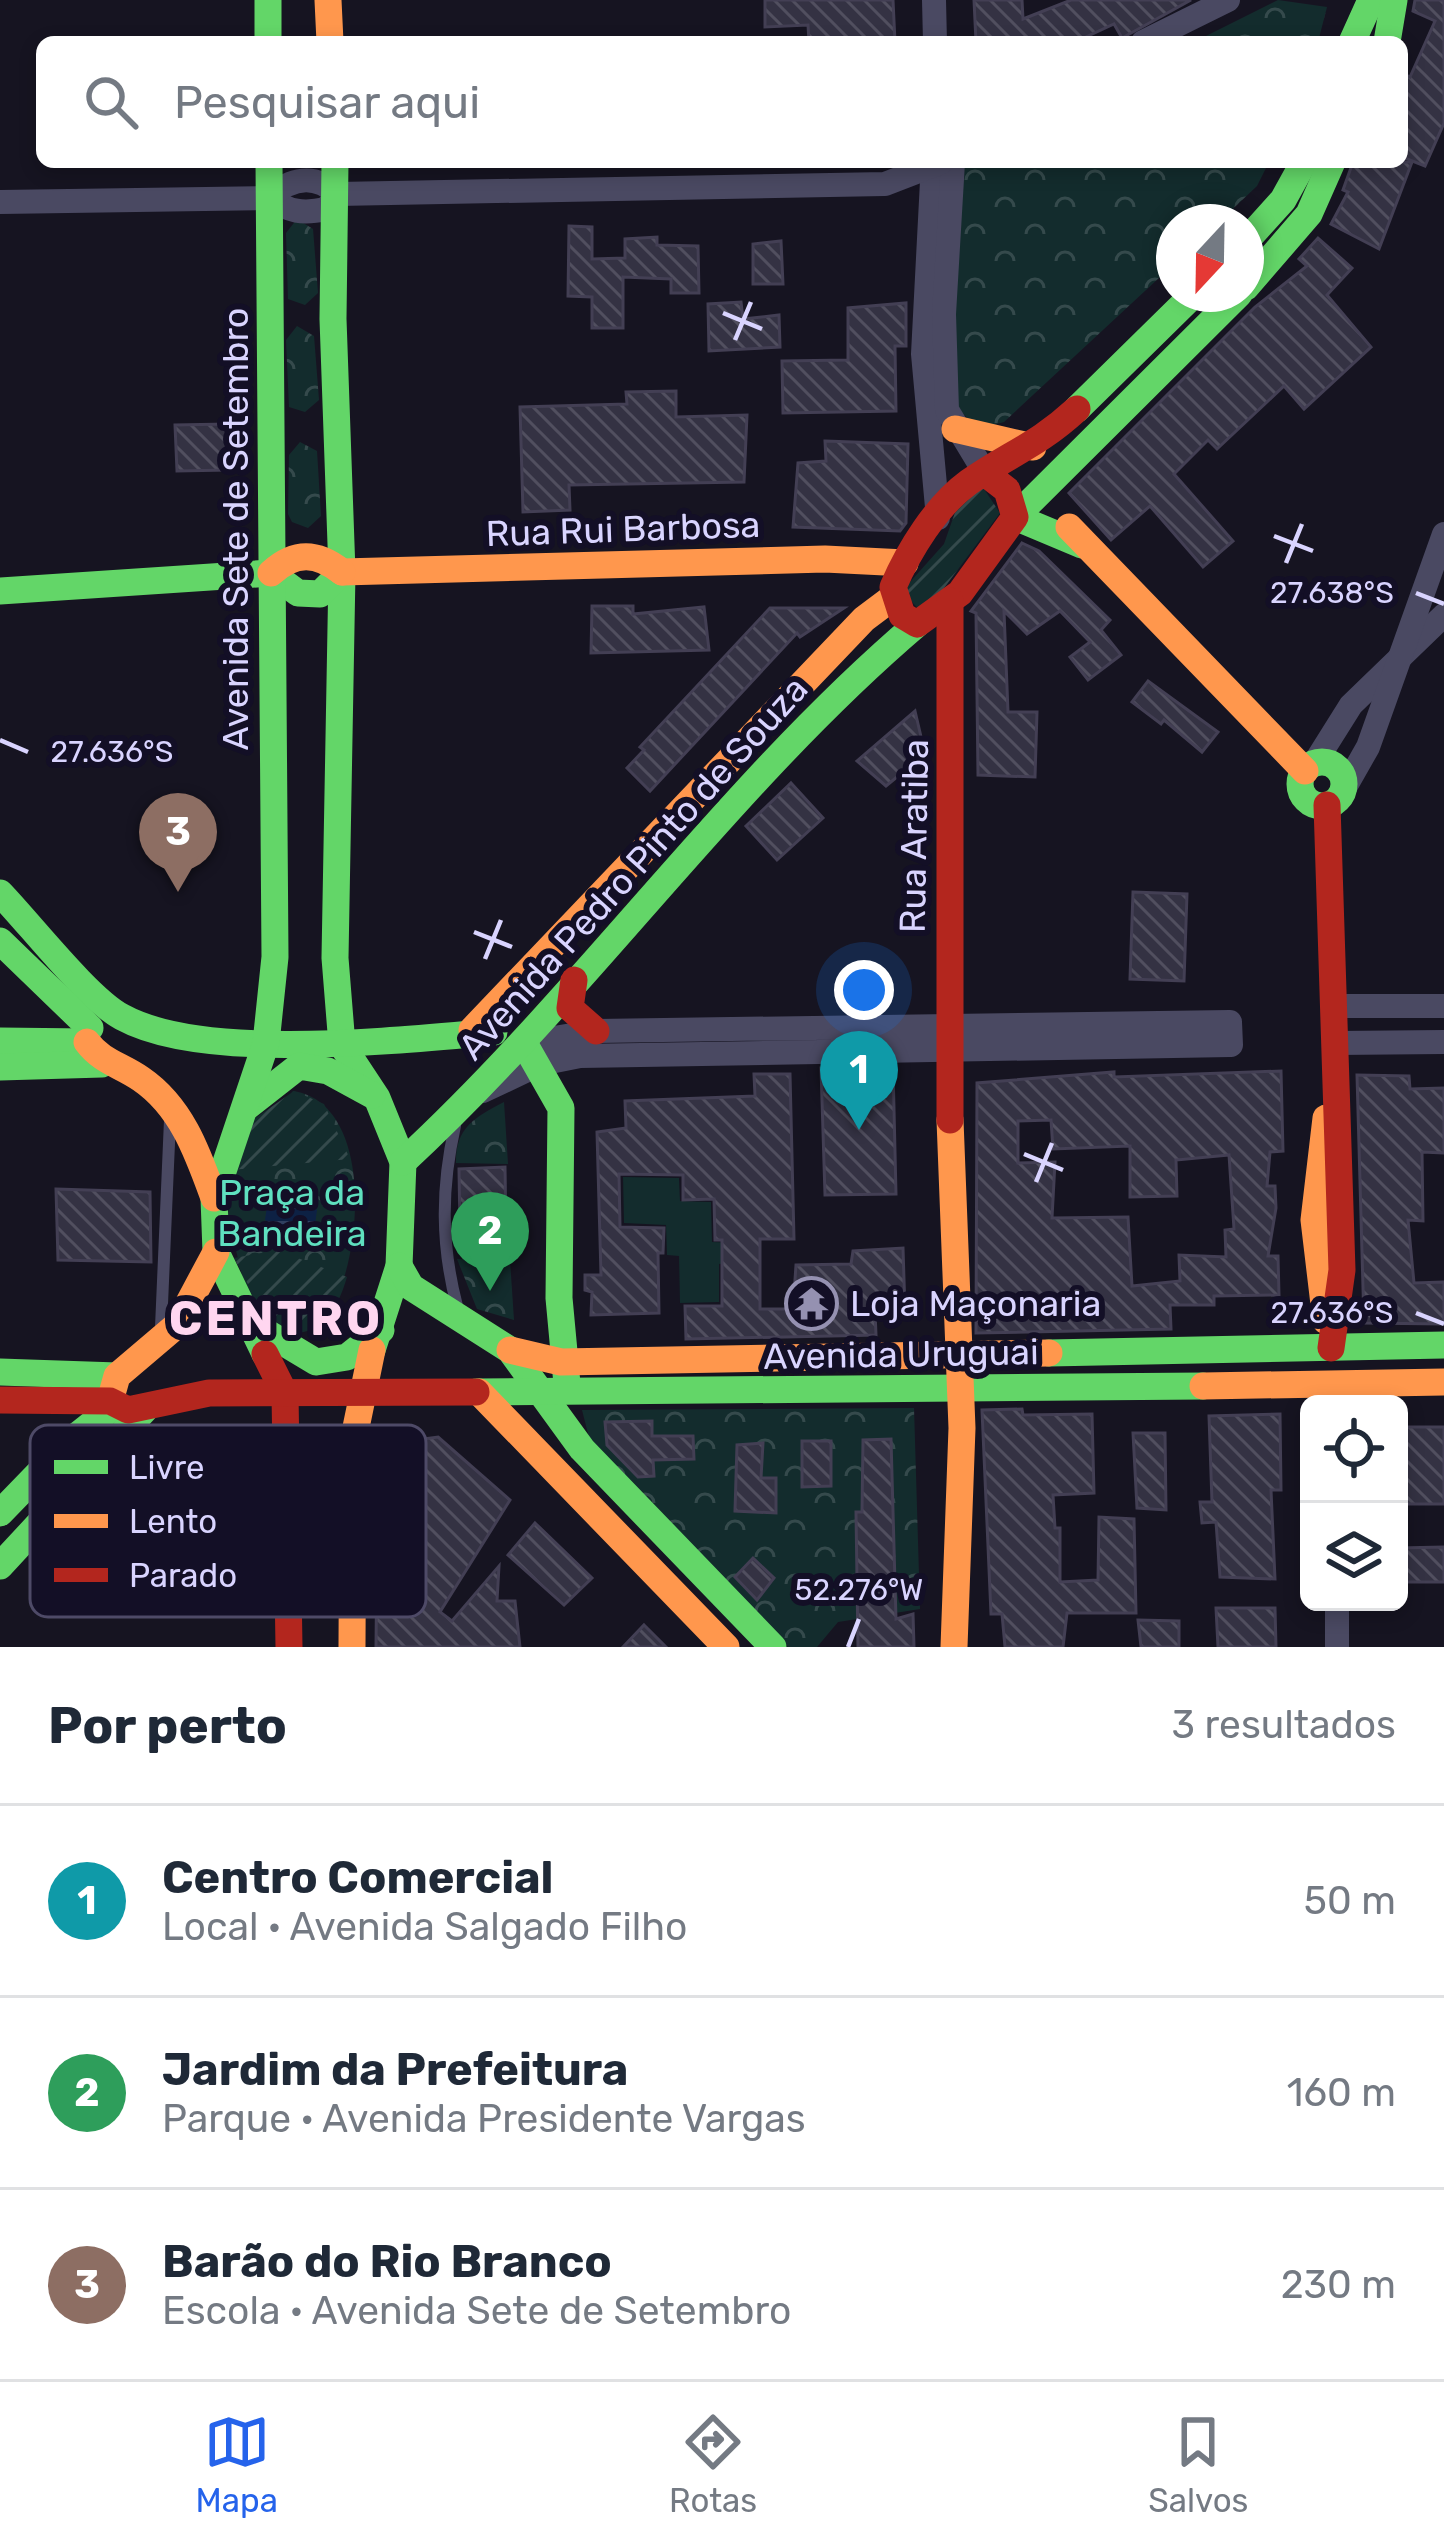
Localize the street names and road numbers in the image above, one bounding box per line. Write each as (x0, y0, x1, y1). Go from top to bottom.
street label: Avenida Sete de Setembro (214, 307, 257, 751)
street label: Rua Rui Barbosa (485, 503, 761, 555)
street label: Avenida Pedro Pinto de Souza (450, 668, 816, 1068)
street label: Rua Aratiba (891, 738, 937, 934)
street label: Avenida Uruguai (763, 1330, 1039, 1378)

